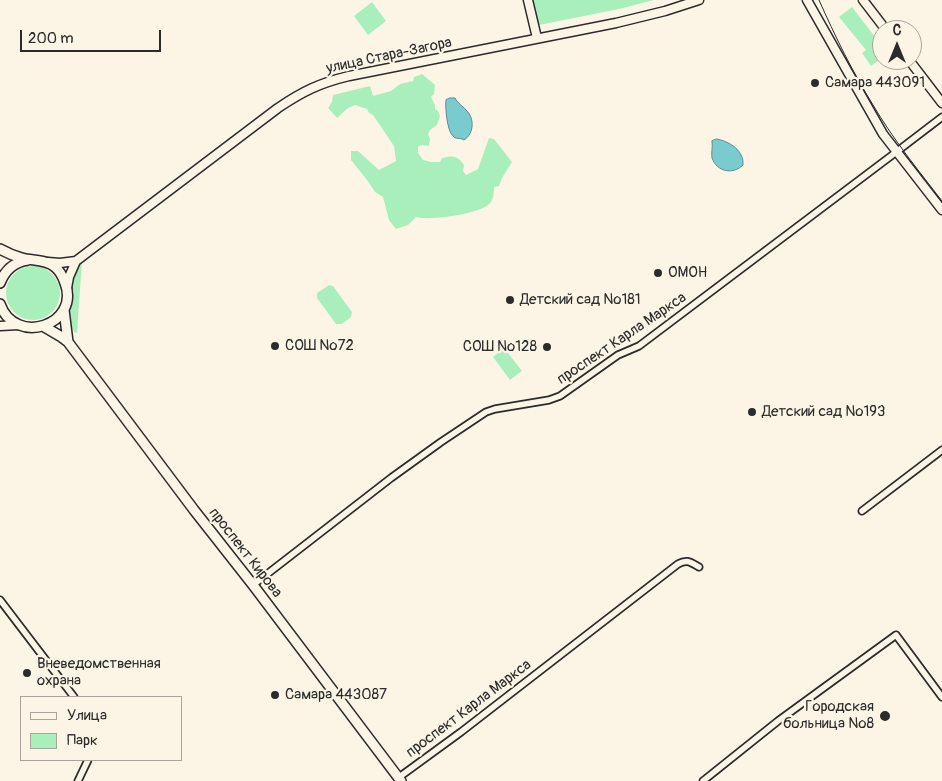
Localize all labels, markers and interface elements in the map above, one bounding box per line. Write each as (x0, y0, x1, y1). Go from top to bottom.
scale bar (22, 20, 164, 52)
north arrow (872, 20, 922, 70)
text: С (893, 22, 901, 39)
text: 200 m (28, 29, 73, 48)
street label: улица Стара-Загора (325, 34, 453, 78)
place label: Самара 443091 (825, 74, 925, 92)
marker: Самара 443091 (809, 77, 821, 89)
place label: ОМОН (668, 264, 707, 282)
marker: ОМОН (652, 267, 664, 279)
street label: проспект Карла Маркса (554, 289, 690, 389)
place label: Детский сад №181 (520, 291, 641, 309)
marker: Детский сад №181 (504, 294, 516, 306)
place label: СОШ №72 (285, 337, 354, 355)
place label: СОШ №128 (463, 338, 537, 356)
marker: СОШ №72 (269, 340, 281, 352)
marker: СОШ №128 (541, 341, 553, 353)
place label: Детский сад №193 (762, 403, 885, 421)
marker: Детский сад №193 (746, 406, 758, 418)
street label: проспект Кирова (204, 505, 286, 601)
place label: Вневедомственная охрана (37, 655, 161, 690)
street label: проспект Карла Маркса (403, 656, 535, 762)
marker: Вневедомственная охрана (21, 667, 33, 679)
place label: Самара 443087 (285, 686, 387, 704)
marker: Самара 443087 (269, 689, 281, 701)
legend (20, 696, 182, 761)
place label: Городская больница №8 (783, 698, 874, 733)
text: Улица (67, 706, 107, 725)
marker: Городская больница №8 (878, 709, 892, 723)
text: Парк (67, 731, 98, 750)

